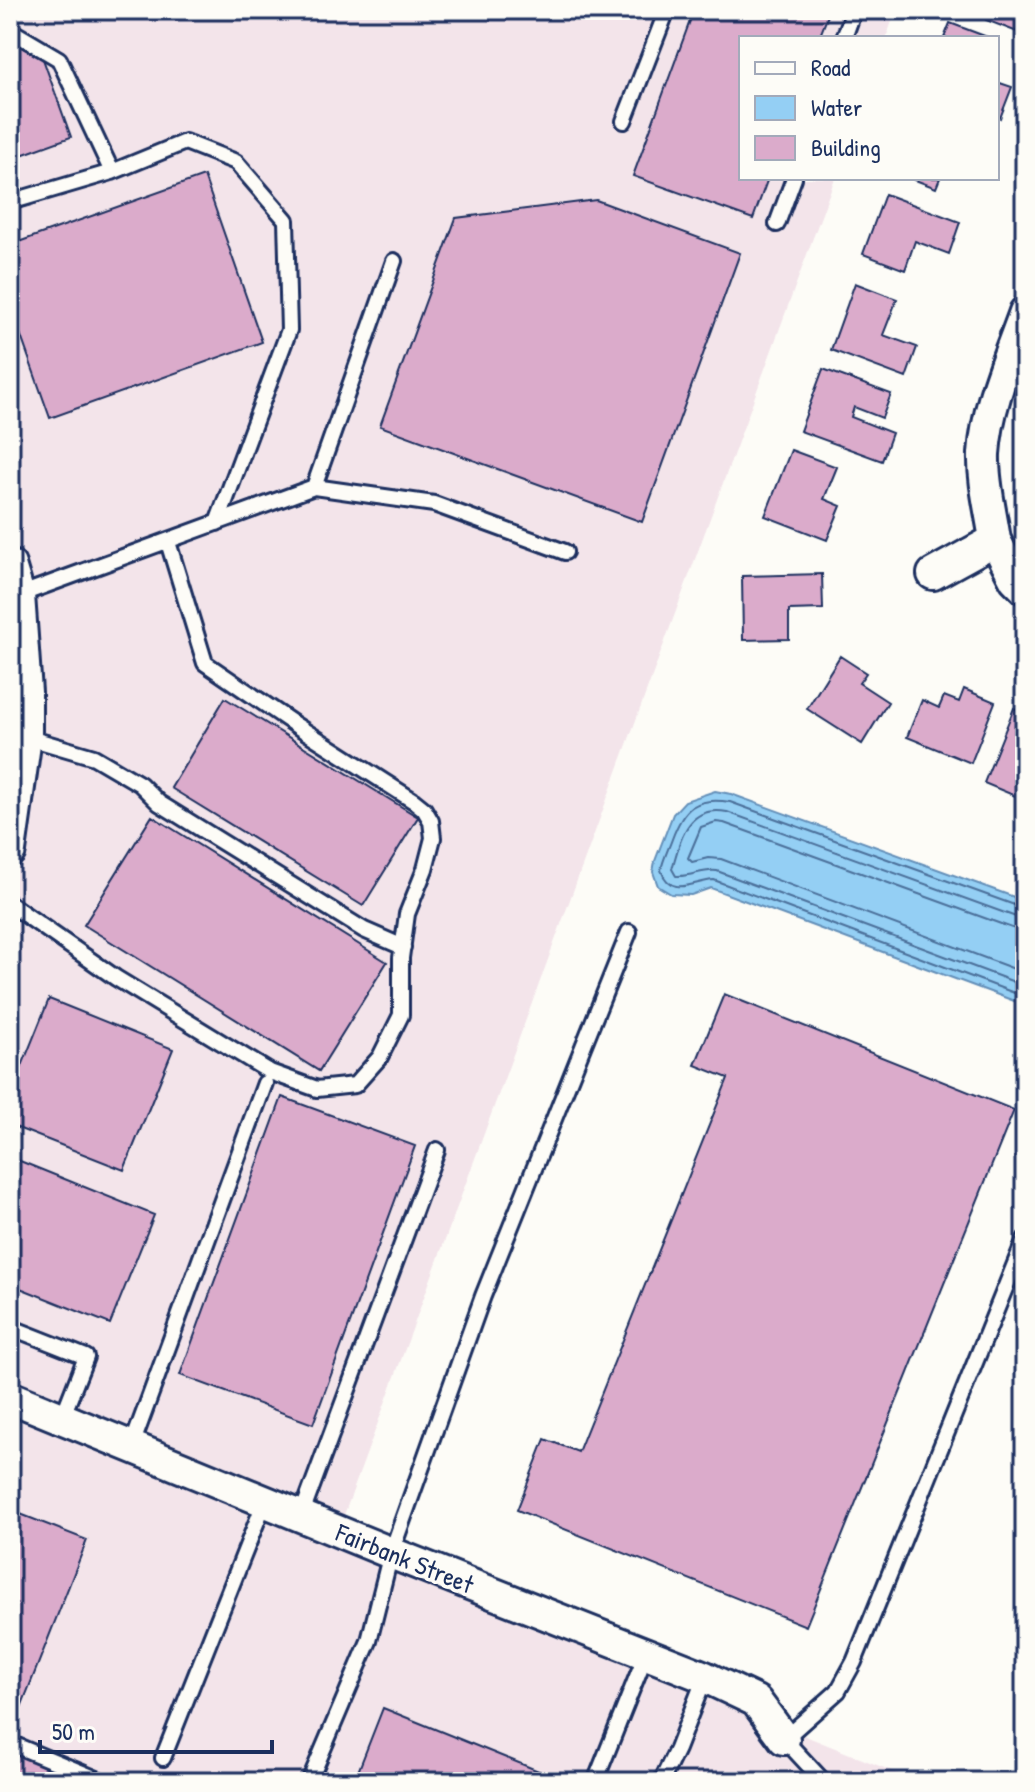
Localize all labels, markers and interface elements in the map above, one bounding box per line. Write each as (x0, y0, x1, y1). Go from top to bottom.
legend (739, 36, 999, 180)
text: Road (811, 51, 850, 83)
text: Water (811, 91, 862, 123)
text: Building (811, 131, 881, 163)
street label: Fairbank Street (330, 1514, 480, 1602)
scale bar (40, 1704, 272, 1754)
text: 50 m (52, 1715, 95, 1747)

